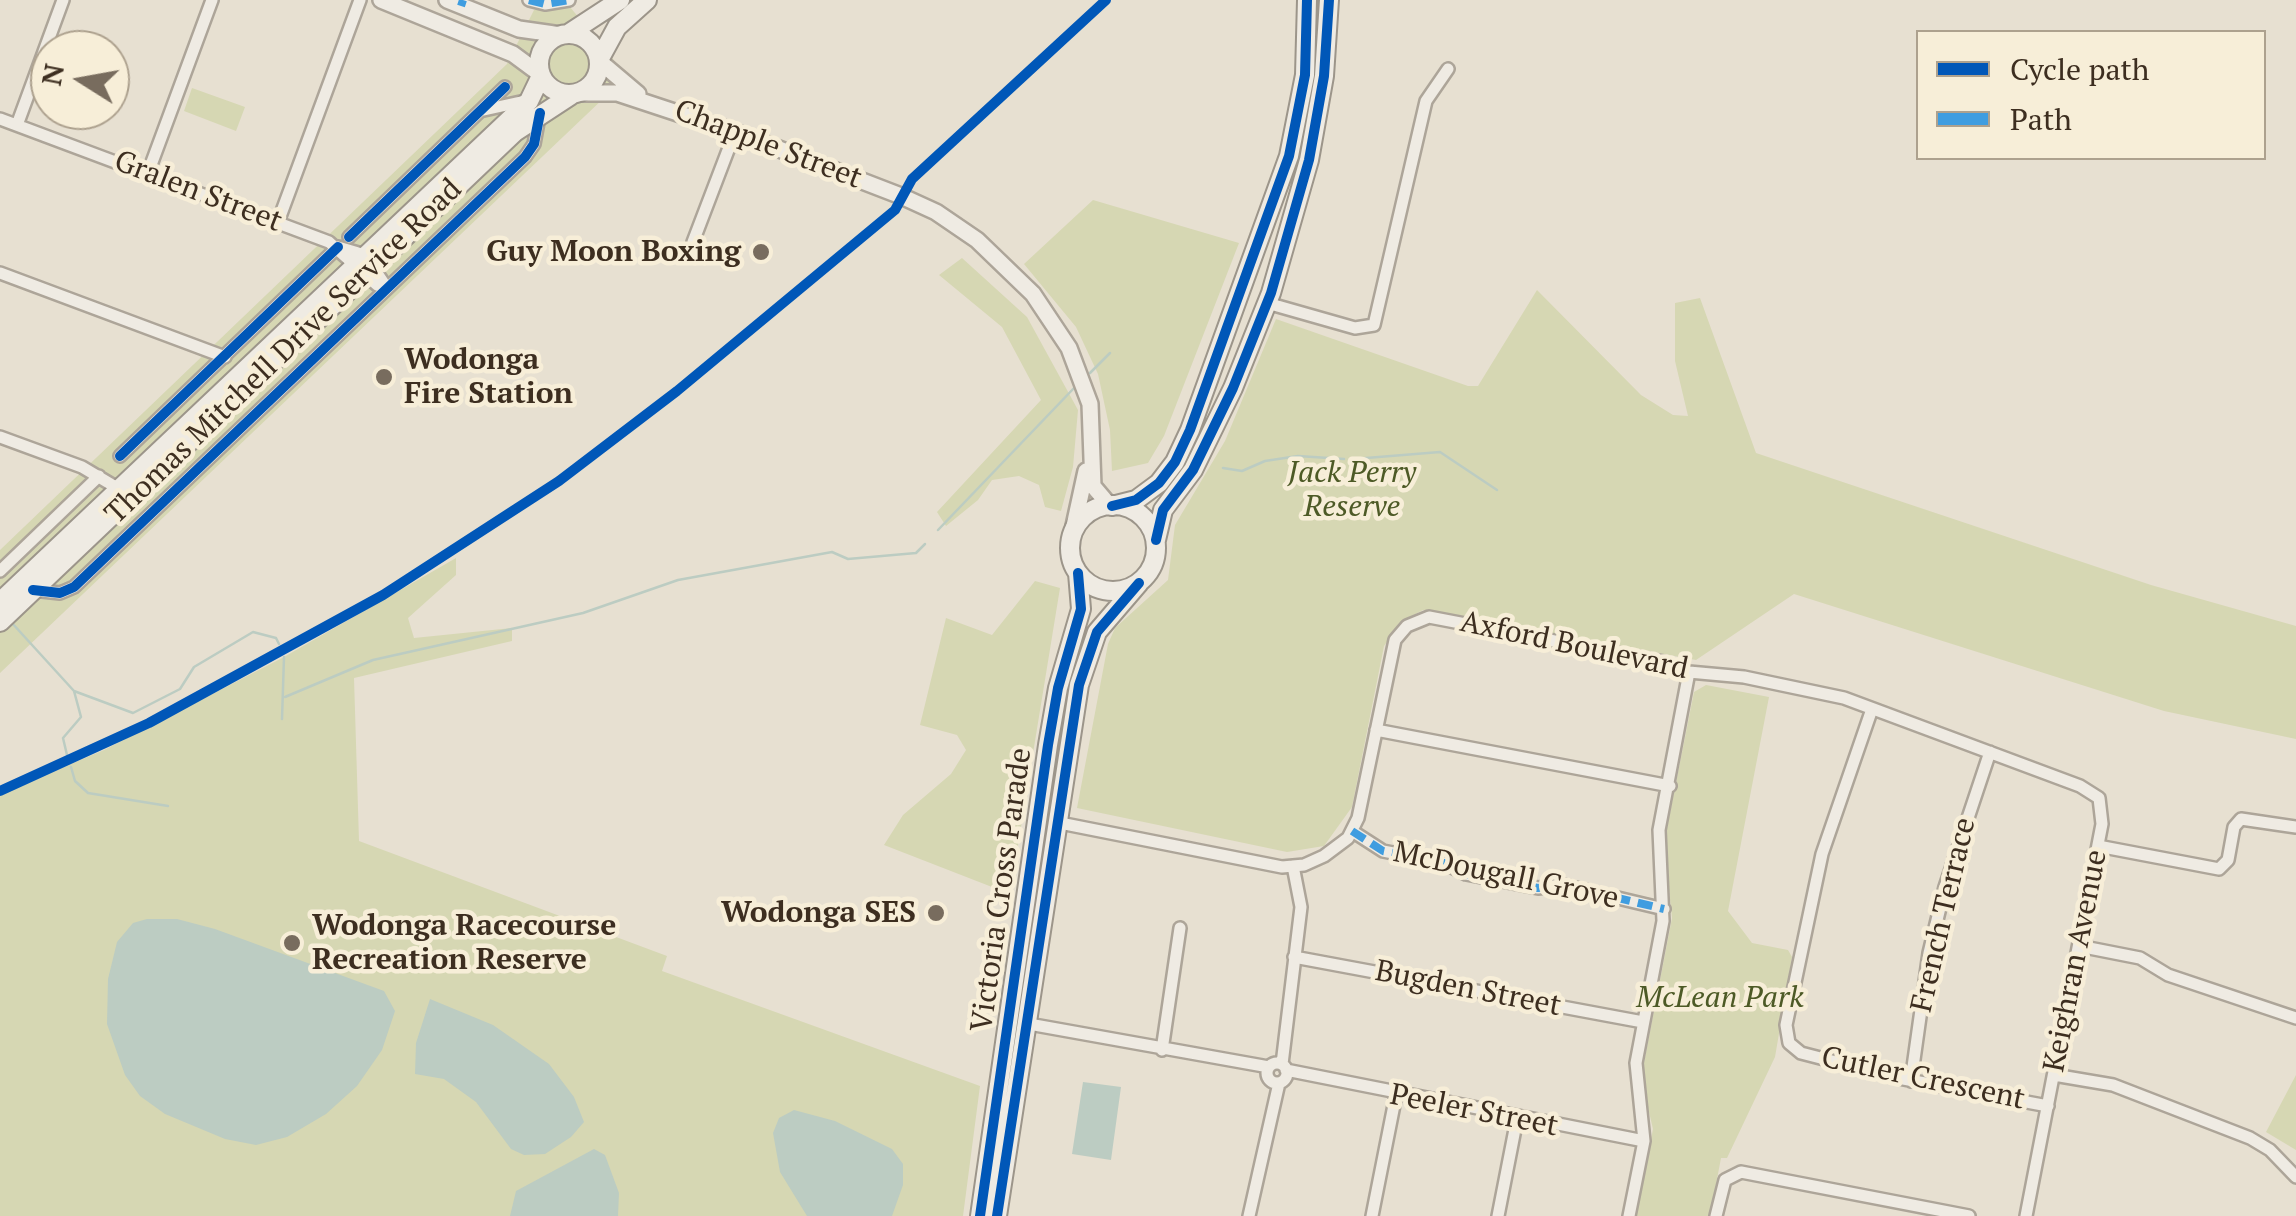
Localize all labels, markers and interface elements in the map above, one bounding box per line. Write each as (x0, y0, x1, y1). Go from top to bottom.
north arrow (30, 30, 130, 130)
legend (1916, 30, 2266, 160)
text: Cycle path (2010, 49, 2149, 89)
text: N (32, 61, 72, 89)
street label: Chapple Street (669, 93, 867, 197)
text: Path (2010, 99, 2072, 139)
street label: Gralen Street (109, 144, 287, 240)
street label: Thomas Mitchell Drive Service Road (98, 172, 470, 532)
place label: Guy Moon Boxing (486, 234, 741, 270)
marker: Guy Moon Boxing (750, 241, 772, 263)
place label: Wodonga Fire Station (404, 342, 573, 412)
marker: Wodonga Fire Station (373, 366, 395, 388)
park label: Jack Perry Reserve (1288, 455, 1416, 526)
street label: Axford Boulevard (1457, 604, 1691, 688)
street label: Victoria Cross Parade (964, 746, 1040, 1034)
street label: French Terrace (1904, 814, 1984, 1016)
street label: McDougall Grove (1390, 835, 1622, 917)
street label: Keighran Avenue (2037, 847, 2115, 1075)
place label: Wodonga SES (721, 895, 916, 931)
marker: Wodonga SES (925, 902, 947, 924)
place label: Wodonga Racecourse Recreation Reserve (312, 908, 616, 978)
marker: Wodonga Racecourse Recreation Reserve (281, 932, 303, 954)
street label: Bugden Street (1372, 953, 1564, 1025)
park label: McLean Park (1636, 980, 1804, 1016)
street label: Cutler Crescent (1818, 1040, 2028, 1118)
street label: Peeler Street (1387, 1077, 1561, 1145)

